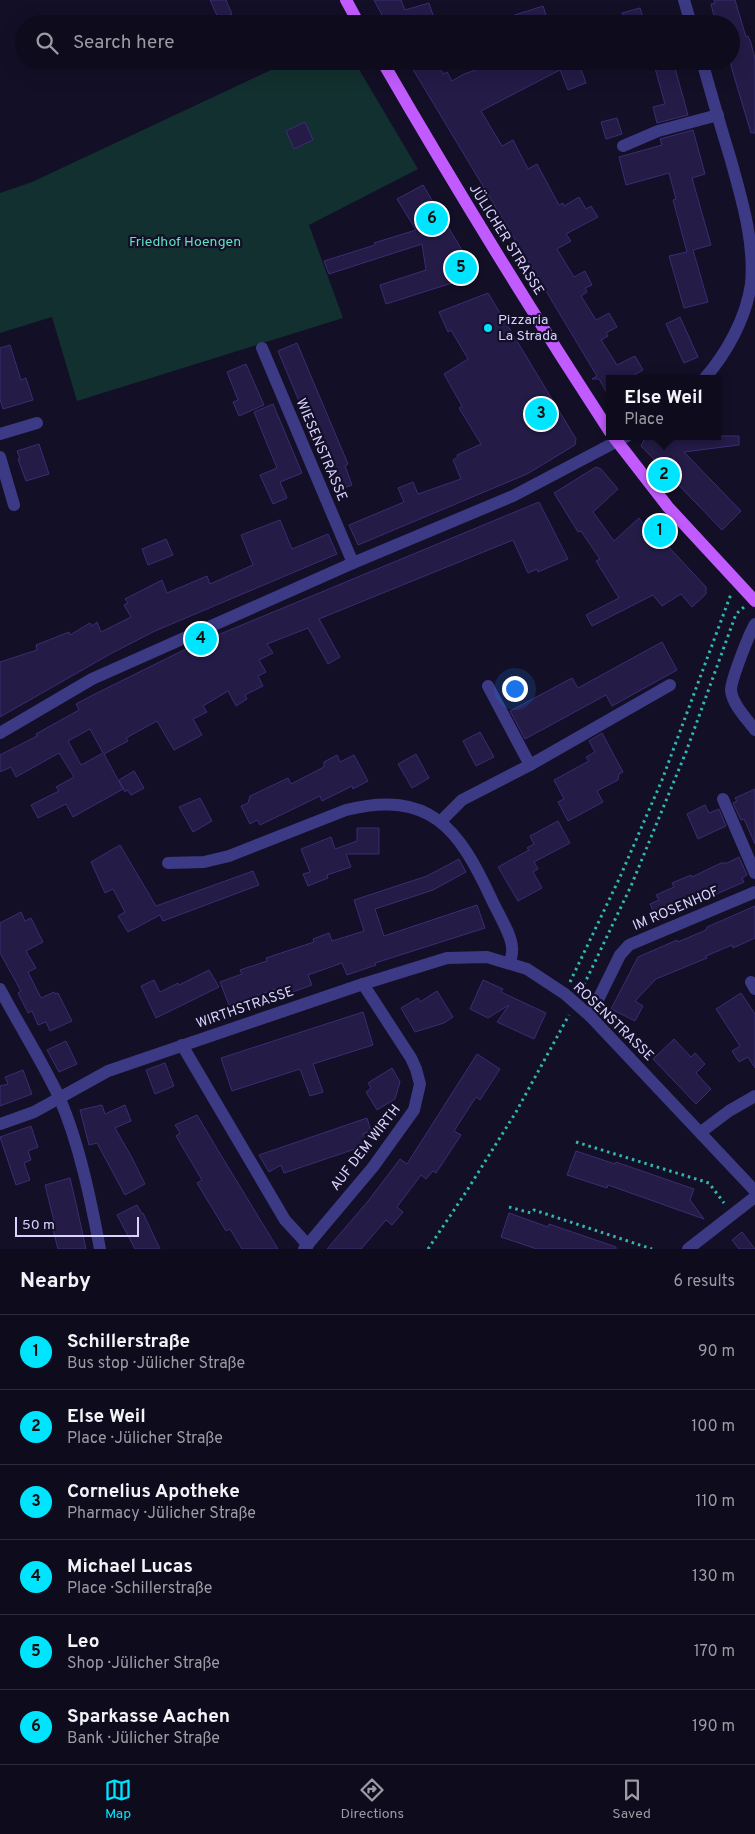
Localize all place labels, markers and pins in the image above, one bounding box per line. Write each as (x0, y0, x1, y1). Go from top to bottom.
pin: 6 (416, 200, 448, 238)
pin: 5 (445, 249, 477, 287)
place label: Pizzaria La Strada (498, 312, 557, 345)
marker: Pizzaria La Strada (482, 322, 494, 334)
pin: 3 (525, 395, 557, 433)
pin: 2 (648, 456, 680, 494)
pin: 1 (644, 512, 676, 550)
pin: 4 (185, 620, 217, 658)

